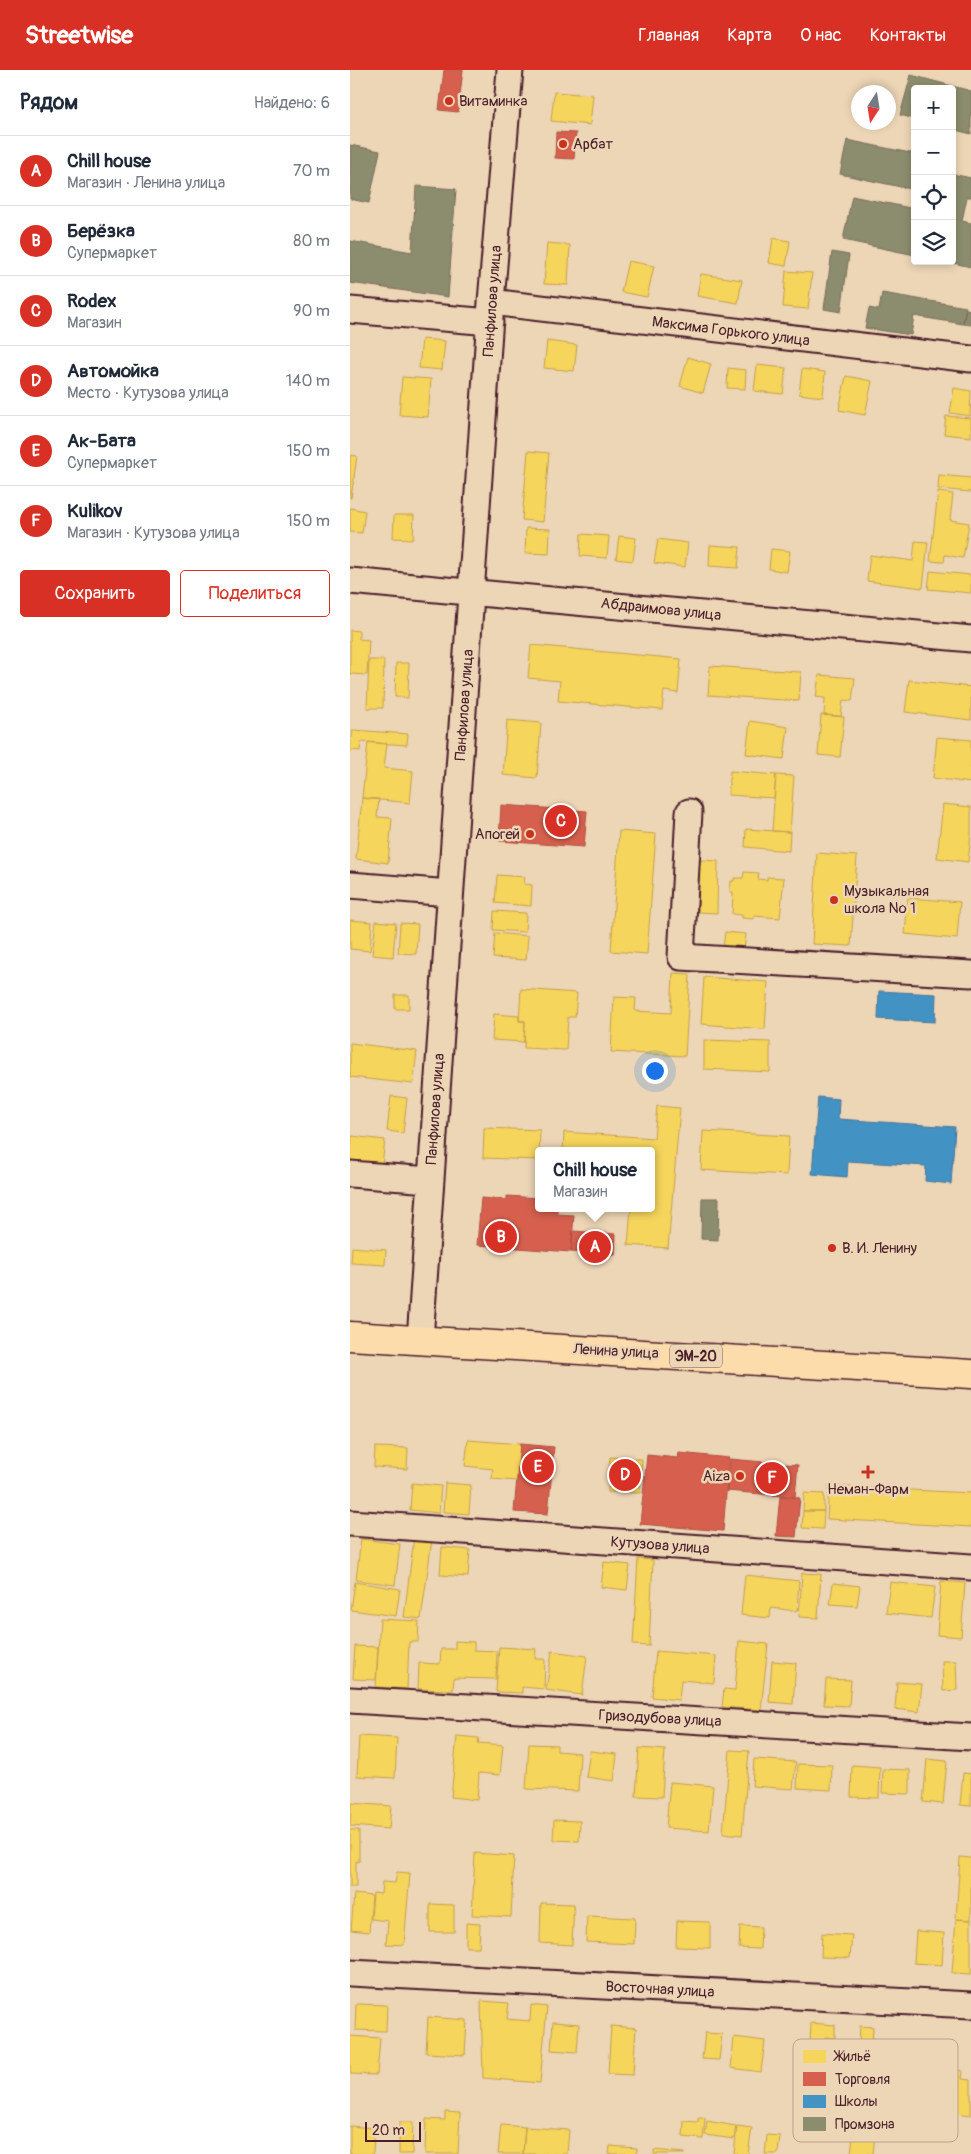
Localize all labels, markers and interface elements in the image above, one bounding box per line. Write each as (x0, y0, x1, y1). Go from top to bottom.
text: Streetwise (25, 21, 133, 50)
text: Главная (638, 24, 699, 47)
text: Карта (727, 24, 772, 47)
text: О нас (800, 24, 842, 47)
text: Контакты (870, 24, 946, 47)
north arrow (851, 85, 896, 130)
map controls (911, 85, 956, 265)
button: + (911, 85, 956, 130)
text: Рядом (20, 89, 78, 116)
place label: Витаминка (459, 92, 527, 111)
text: Найдено: 6 (254, 93, 330, 113)
marker: Витаминка (443, 95, 455, 107)
button: − (911, 130, 956, 175)
place label: Арбат (573, 135, 613, 154)
marker: Арбат (557, 138, 569, 150)
text: Chill house (67, 149, 151, 173)
text: A (31, 161, 41, 181)
text: 70 m (293, 161, 330, 181)
text: Магазин · Ленина улица (67, 173, 225, 193)
button: locate (911, 175, 956, 220)
text: Берёзка (67, 219, 135, 243)
button: layers (911, 220, 956, 265)
text: B (31, 231, 41, 251)
text: 80 m (293, 231, 330, 251)
text: Супермаркет (67, 243, 157, 263)
street label: Панфилова улица (479, 245, 506, 357)
text: Rodex (67, 289, 117, 313)
text: C (31, 301, 41, 321)
text: 90 m (293, 301, 330, 321)
street label: Максима Горького улица (651, 312, 811, 351)
text: Магазин (67, 313, 122, 333)
text: Автомойка (67, 359, 159, 383)
text: D (31, 371, 41, 391)
text: 140 m (286, 371, 330, 391)
text: Место · Кутузова улица (67, 383, 229, 403)
text: Ак-Бата (67, 429, 136, 453)
text: E (32, 441, 40, 461)
text: 150 m (286, 441, 330, 461)
text: Супермаркет (67, 453, 157, 473)
text: Kulikov (67, 499, 123, 523)
text: F (31, 511, 41, 531)
text: 150 m (286, 511, 330, 531)
text: Магазин · Кутузова улица (67, 523, 240, 543)
button: Сохранить (20, 570, 170, 617)
button: Поделиться (180, 570, 330, 617)
street label: Абдраимова улица (600, 594, 722, 625)
street label: Панфилова улица (451, 649, 478, 761)
pin: C (545, 802, 577, 840)
place label: Апогей (475, 825, 520, 844)
marker: Апогей (524, 828, 536, 840)
place label: Музыкальная школа № 1 (844, 882, 929, 918)
marker: Музыкальная школа № 1 (828, 894, 840, 906)
street label: Панфилова улица (422, 1053, 449, 1165)
your location (642, 1058, 668, 1084)
popup (535, 1147, 655, 1212)
text: Chill house (553, 1158, 637, 1182)
text: Магазин (553, 1182, 608, 1202)
pin: B (485, 1218, 517, 1256)
pin: A (579, 1228, 611, 1266)
place label: В. И. Ленину (842, 1239, 918, 1258)
marker: В. И. Ленину (826, 1242, 838, 1254)
street label: Ленина улица (572, 1340, 659, 1363)
road number: ЭМ-20 (670, 1344, 722, 1368)
pin: E (522, 1448, 554, 1486)
pin: D (609, 1456, 641, 1494)
pin: F (756, 1459, 788, 1497)
marker: Неман-Фарм (862, 1466, 874, 1478)
place label: Aiza (703, 1467, 730, 1486)
marker: Aiza (734, 1470, 746, 1482)
place label: Неман-Фарм (827, 1480, 909, 1499)
street label: Кутузова улица (610, 1533, 710, 1558)
street label: Гризодубова улица (598, 1706, 722, 1731)
street label: Восточная улица (605, 1977, 715, 2002)
legend (793, 2039, 958, 2142)
text: Жильё (833, 2048, 871, 2065)
text: Торговля (835, 2071, 890, 2088)
text: Школы (835, 2093, 878, 2110)
text: Промзона (835, 2116, 895, 2133)
scale bar (365, 2119, 421, 2142)
text: 20 m (372, 2122, 405, 2139)

